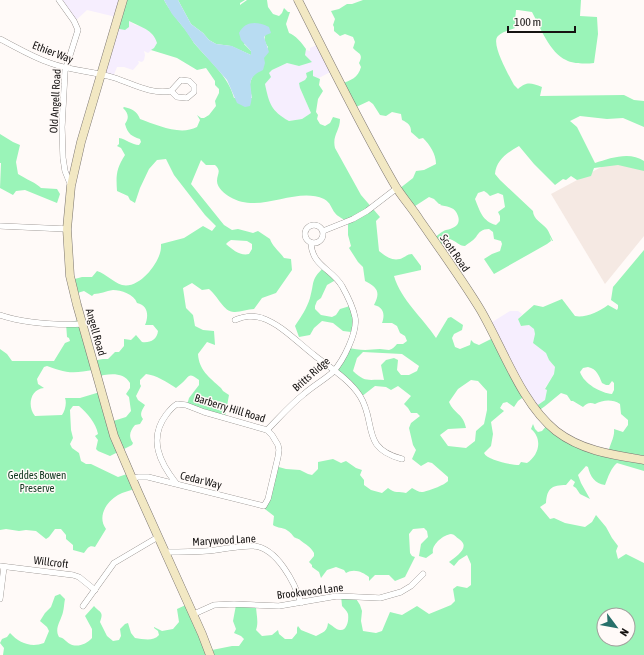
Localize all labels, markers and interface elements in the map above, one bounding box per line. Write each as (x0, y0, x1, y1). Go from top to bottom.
scale bar (508, 8, 575, 34)
text: 100 m (514, 15, 541, 29)
street label: Ethier Way (31, 39, 76, 65)
street label: Old Angell Road (47, 68, 63, 134)
street label: Scott Road (438, 232, 472, 274)
street label: Angell Road (84, 307, 108, 357)
street label: Britts Ridge (290, 355, 332, 393)
street label: Barberry Hill Road (193, 392, 267, 424)
park label: Geddes Bowen Preserve (8, 469, 66, 494)
street label: Cedar Way (179, 469, 223, 491)
street label: Marywood Lane (192, 532, 256, 548)
street label: Willcroft (33, 554, 69, 570)
street label: Brookwood Lane (276, 581, 344, 601)
north arrow (596, 607, 636, 647)
text: N (618, 626, 631, 638)

